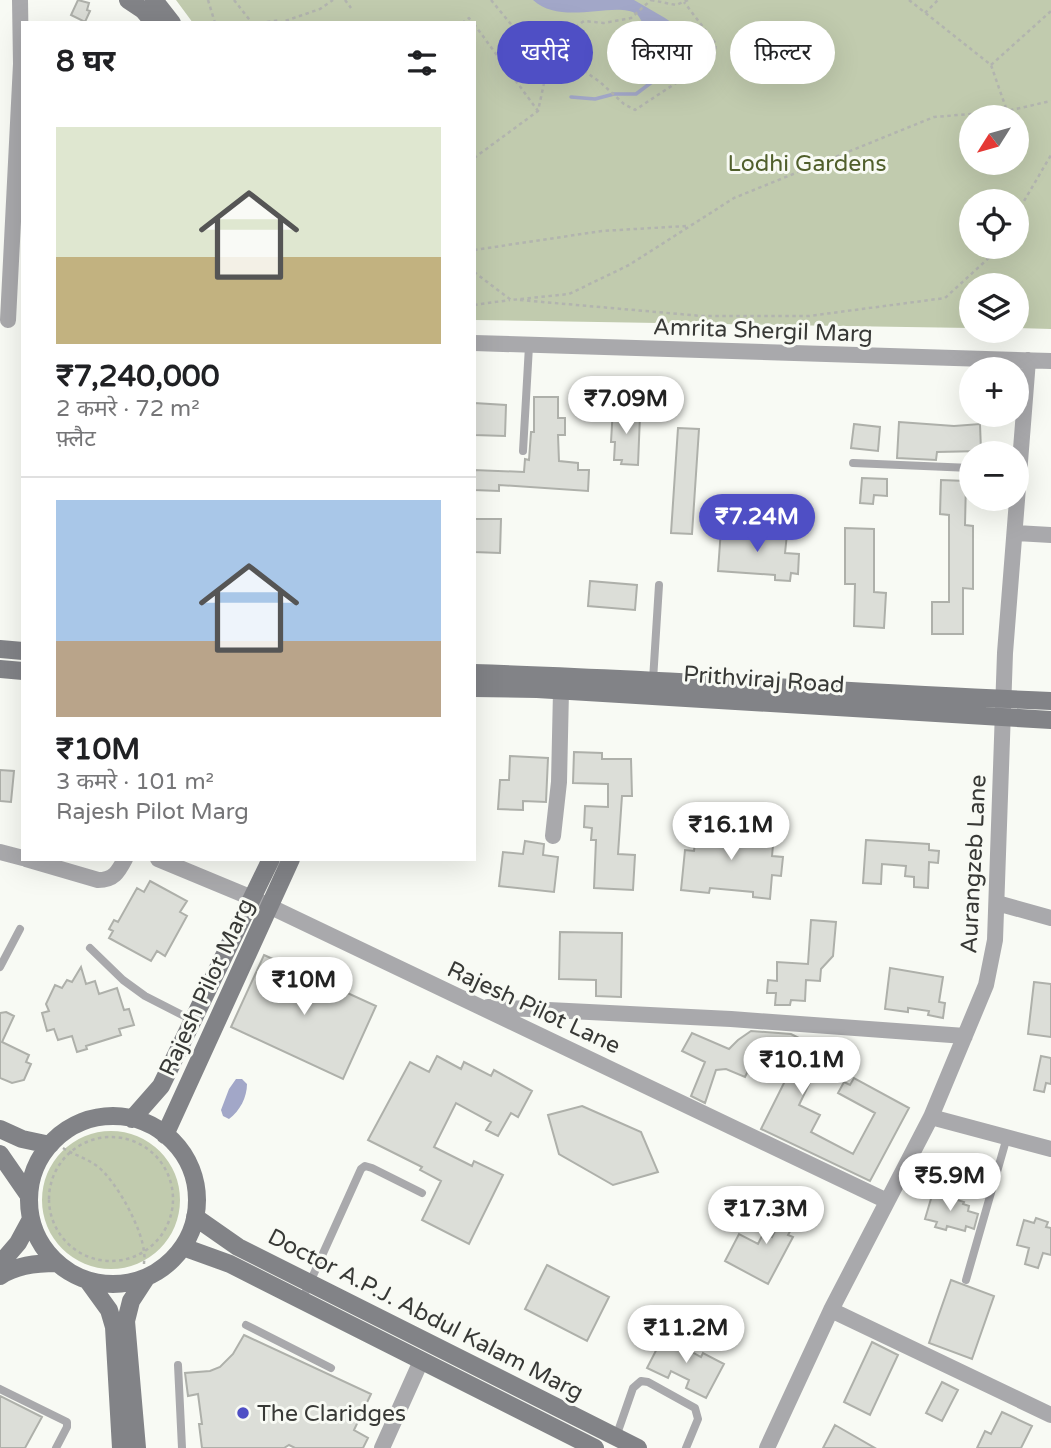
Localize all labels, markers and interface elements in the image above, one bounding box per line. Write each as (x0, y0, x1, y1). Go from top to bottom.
chip: खरीदें (497, 21, 593, 84)
chip: किराया (607, 21, 716, 84)
chip: फ़िल्टर (730, 21, 835, 84)
text: 8 घर (56, 43, 115, 80)
icon: filters (403, 44, 441, 82)
north arrow (959, 105, 1029, 175)
map controls (959, 105, 1029, 511)
park label: Lodhi Gardens (728, 150, 886, 178)
icon: home (186, 172, 312, 298)
button: locate (959, 189, 1029, 259)
button: layers (959, 273, 1029, 343)
street label: Amrita Shergil Marg (653, 313, 873, 349)
button: + (959, 357, 1029, 427)
text: ₹7,240,000 (56, 358, 220, 395)
pin: ₹7.09M (569, 376, 683, 436)
text: ₹7.09M (584, 385, 668, 413)
text: 2 कमरे · 72 m² (56, 395, 200, 423)
text: फ़्लैट (56, 425, 96, 453)
button: − (959, 441, 1029, 511)
pin: ₹7.24M (700, 494, 814, 554)
text: ₹7.24M (715, 503, 799, 531)
icon: home (186, 545, 312, 671)
street label: Prithviraj Road (682, 660, 846, 700)
text: ₹10M (56, 731, 140, 768)
text: 3 कमरे · 101 m² (56, 768, 214, 796)
street label: Aurangzeb Lane (955, 774, 993, 954)
text: Rajesh Pilot Marg (56, 798, 249, 826)
pin: ₹16.1M (674, 802, 788, 862)
text: ₹16.1M (689, 811, 774, 839)
street label: Rajesh Pilot Marg (153, 894, 260, 1081)
street label: Rajesh Pilot Lane (443, 956, 625, 1060)
pin: ₹10M (263, 958, 345, 1017)
text: ₹10M (272, 966, 336, 994)
pin: ₹10.1M (745, 1038, 859, 1097)
text: ₹10.1M (760, 1046, 845, 1074)
pin: ₹5.9M (901, 1154, 999, 1213)
text: ₹5.9M (915, 1162, 985, 1190)
pin: ₹17.3M (709, 1186, 823, 1246)
text: ₹17.3M (724, 1195, 808, 1223)
street label: Doctor A.P.J. Abdul Kalam Marg (263, 1223, 588, 1407)
pin: ₹11.2M (629, 1306, 743, 1365)
text: ₹11.2M (644, 1314, 729, 1342)
place label: The Claridges (257, 1400, 406, 1428)
marker: The Claridges (235, 1405, 251, 1421)

